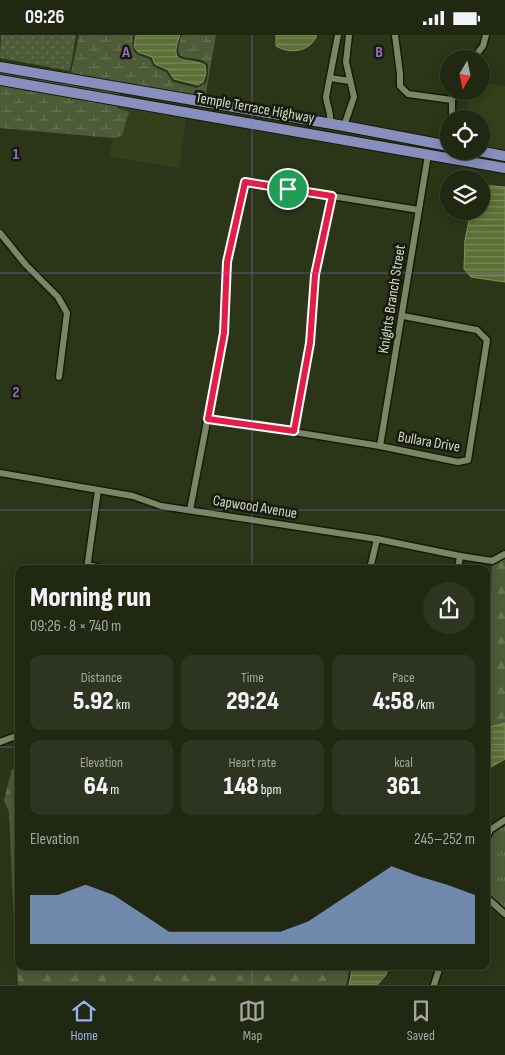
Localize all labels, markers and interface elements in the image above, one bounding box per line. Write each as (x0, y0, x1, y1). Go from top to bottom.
text: 09:26 (25, 6, 65, 29)
text: A (121, 43, 130, 62)
text: B (375, 43, 383, 62)
north arrow (440, 50, 490, 100)
map controls (440, 50, 490, 220)
street label: Temple Terrace Highway (194, 88, 316, 128)
button: locate (440, 110, 490, 160)
text: 1 (13, 145, 20, 164)
pin (267, 168, 309, 210)
button: layers (440, 170, 490, 220)
icon: arrive (274, 175, 302, 203)
street label: Knights Branch Street (374, 243, 410, 355)
text: 2 (12, 383, 20, 402)
street label: Bullara Drive (396, 427, 462, 457)
street label: Capwood Avenue (211, 491, 299, 523)
text: Morning run (30, 581, 151, 614)
button: share (423, 582, 475, 634)
text: 09:26 · 8 × 740 m (30, 617, 121, 636)
text: Distance (81, 669, 122, 686)
text: Time (241, 669, 264, 686)
text: Pace (392, 669, 415, 686)
text: 5.92 (73, 686, 114, 717)
text: 29:24 (226, 686, 279, 717)
text: 4:58 (372, 686, 414, 717)
text: km (114, 696, 130, 713)
text: /km (414, 696, 435, 713)
text: Elevation (80, 754, 123, 771)
text: Heart rate (229, 754, 276, 771)
text: kcal (394, 754, 413, 771)
text: 64 (84, 771, 108, 802)
text: 148 (224, 771, 259, 802)
text: 361 (387, 771, 420, 802)
text: m (108, 781, 119, 798)
text: bpm (259, 781, 281, 798)
text: Elevation (30, 830, 79, 849)
text: 245–252 m (414, 830, 475, 849)
tab: Home (70, 997, 98, 1044)
tab: Map (238, 997, 266, 1044)
tab: Saved (407, 997, 435, 1044)

